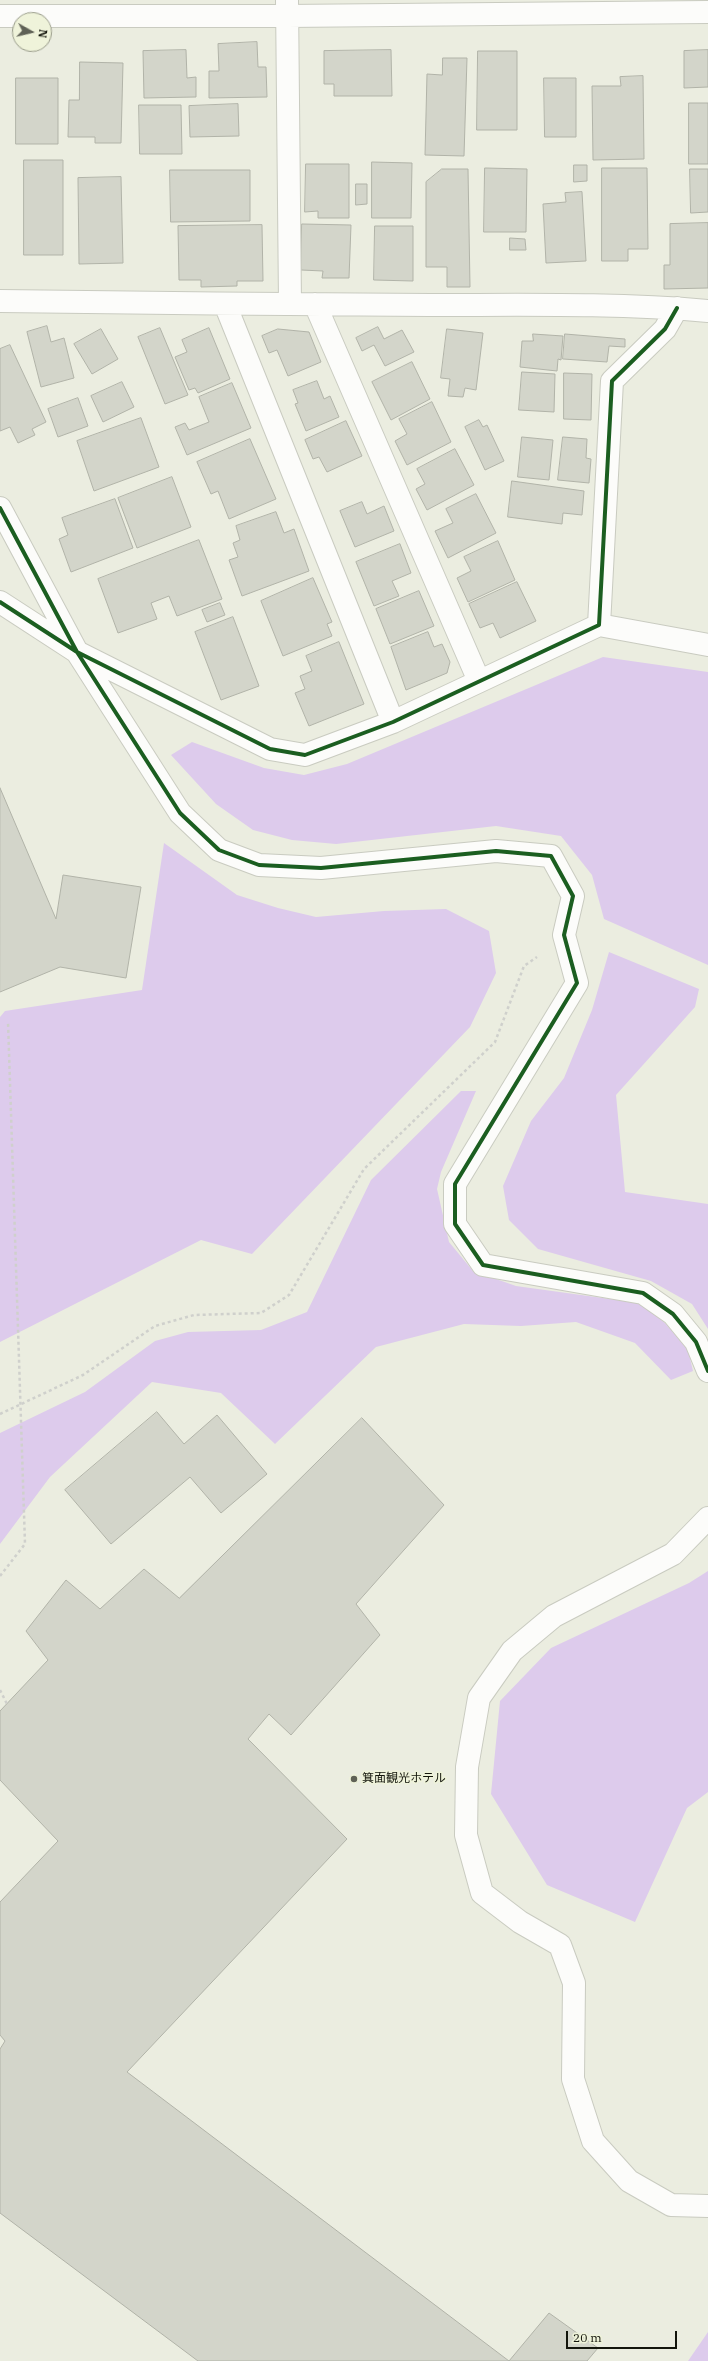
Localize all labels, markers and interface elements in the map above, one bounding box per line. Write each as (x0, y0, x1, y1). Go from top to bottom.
north arrow (12, 12, 52, 52)
text: N (35, 28, 50, 39)
place label: 箕面観光ホテル (362, 1772, 446, 1786)
marker: 箕面観光ホテル (349, 1774, 359, 1784)
scale bar (568, 2323, 679, 2349)
text: 20 m (573, 2330, 602, 2345)

